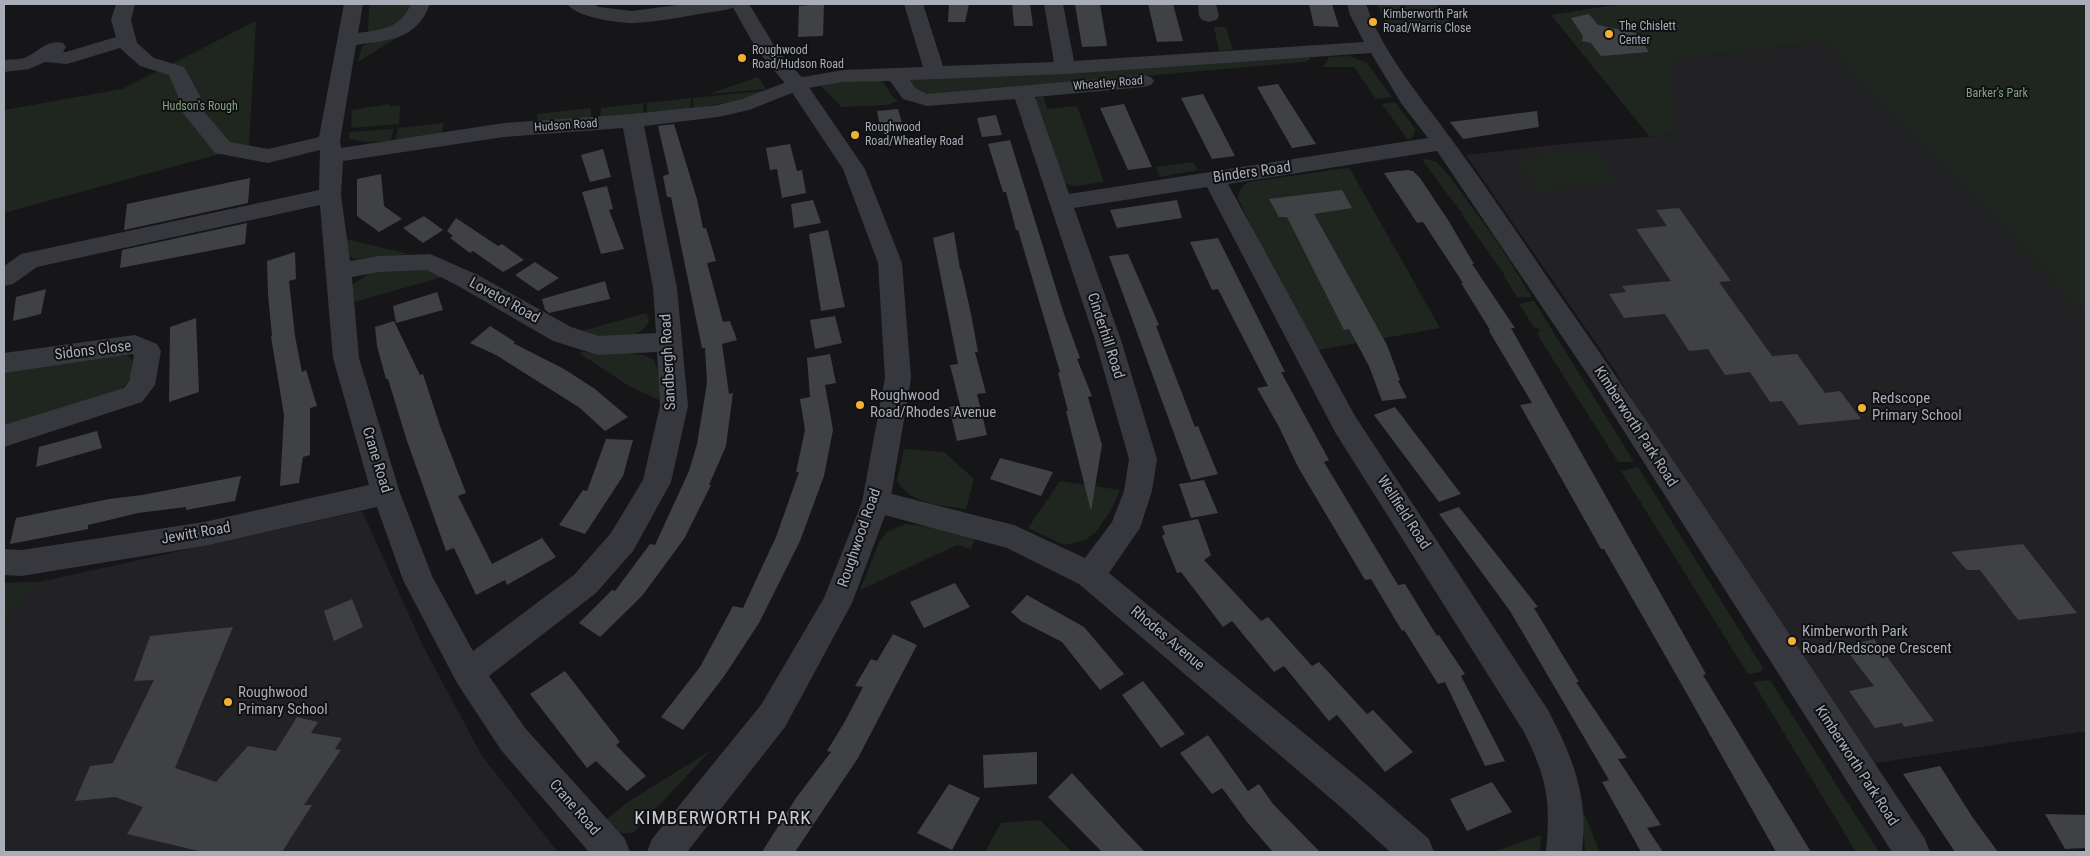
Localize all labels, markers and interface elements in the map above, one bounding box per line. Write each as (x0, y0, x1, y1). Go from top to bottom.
place label: Kimberworth Park Road/Warris Close (1383, 8, 1471, 36)
marker: Kimberworth Park Road/Warris Close (1367, 16, 1379, 28)
place label: The Chislett Center (1619, 20, 1676, 48)
marker: The Chislett Center (1603, 28, 1615, 40)
place label: Roughwood Road/Hudson Road (752, 44, 844, 72)
marker: Roughwood Road/Hudson Road (736, 52, 748, 64)
street label: Wheatley Road (1073, 74, 1143, 94)
park label: Barker's Park (1966, 87, 2028, 101)
park label: Hudson's Rough (162, 100, 238, 114)
street label: Hudson Road (534, 117, 598, 135)
place label: Roughwood Road/Wheatley Road (865, 121, 964, 149)
marker: Roughwood Road/Wheatley Road (849, 129, 861, 141)
street label: Binders Road (1212, 159, 1292, 187)
street label: Lovetot Road (466, 274, 542, 328)
street label: Cinderhill Road (1083, 291, 1127, 381)
street label: Sandbergh Road (657, 313, 681, 411)
street label: Sidons Close (54, 337, 132, 365)
street label: Kimberworth Park Road (1589, 364, 1681, 490)
place label: Roughwood Road/Rhodes Avenue (870, 387, 996, 422)
place label: Redscope Primary School (1872, 390, 1962, 425)
marker: Roughwood Road/Rhodes Avenue (854, 399, 866, 411)
marker: Redscope Primary School (1856, 402, 1868, 414)
street label: Crane Road (357, 425, 395, 495)
street label: Wellfield Road (1373, 473, 1433, 553)
street label: Roughwood Road (835, 486, 885, 590)
street label: Jewitt Road (160, 519, 232, 549)
street label: Rhodes Avenue (1126, 603, 1208, 675)
place label: Kimberworth Park Road/Redscope Crescent (1802, 623, 1952, 658)
marker: Kimberworth Park Road/Redscope Crescent (1786, 635, 1798, 647)
place label: Roughwood Primary School (238, 684, 328, 719)
marker: Roughwood Primary School (222, 696, 234, 708)
street label: Kimberworth Park Road (1810, 703, 1902, 829)
street label: Crane Road (545, 777, 603, 839)
district label: KIMBERWORTH PARK (632, 808, 814, 830)

